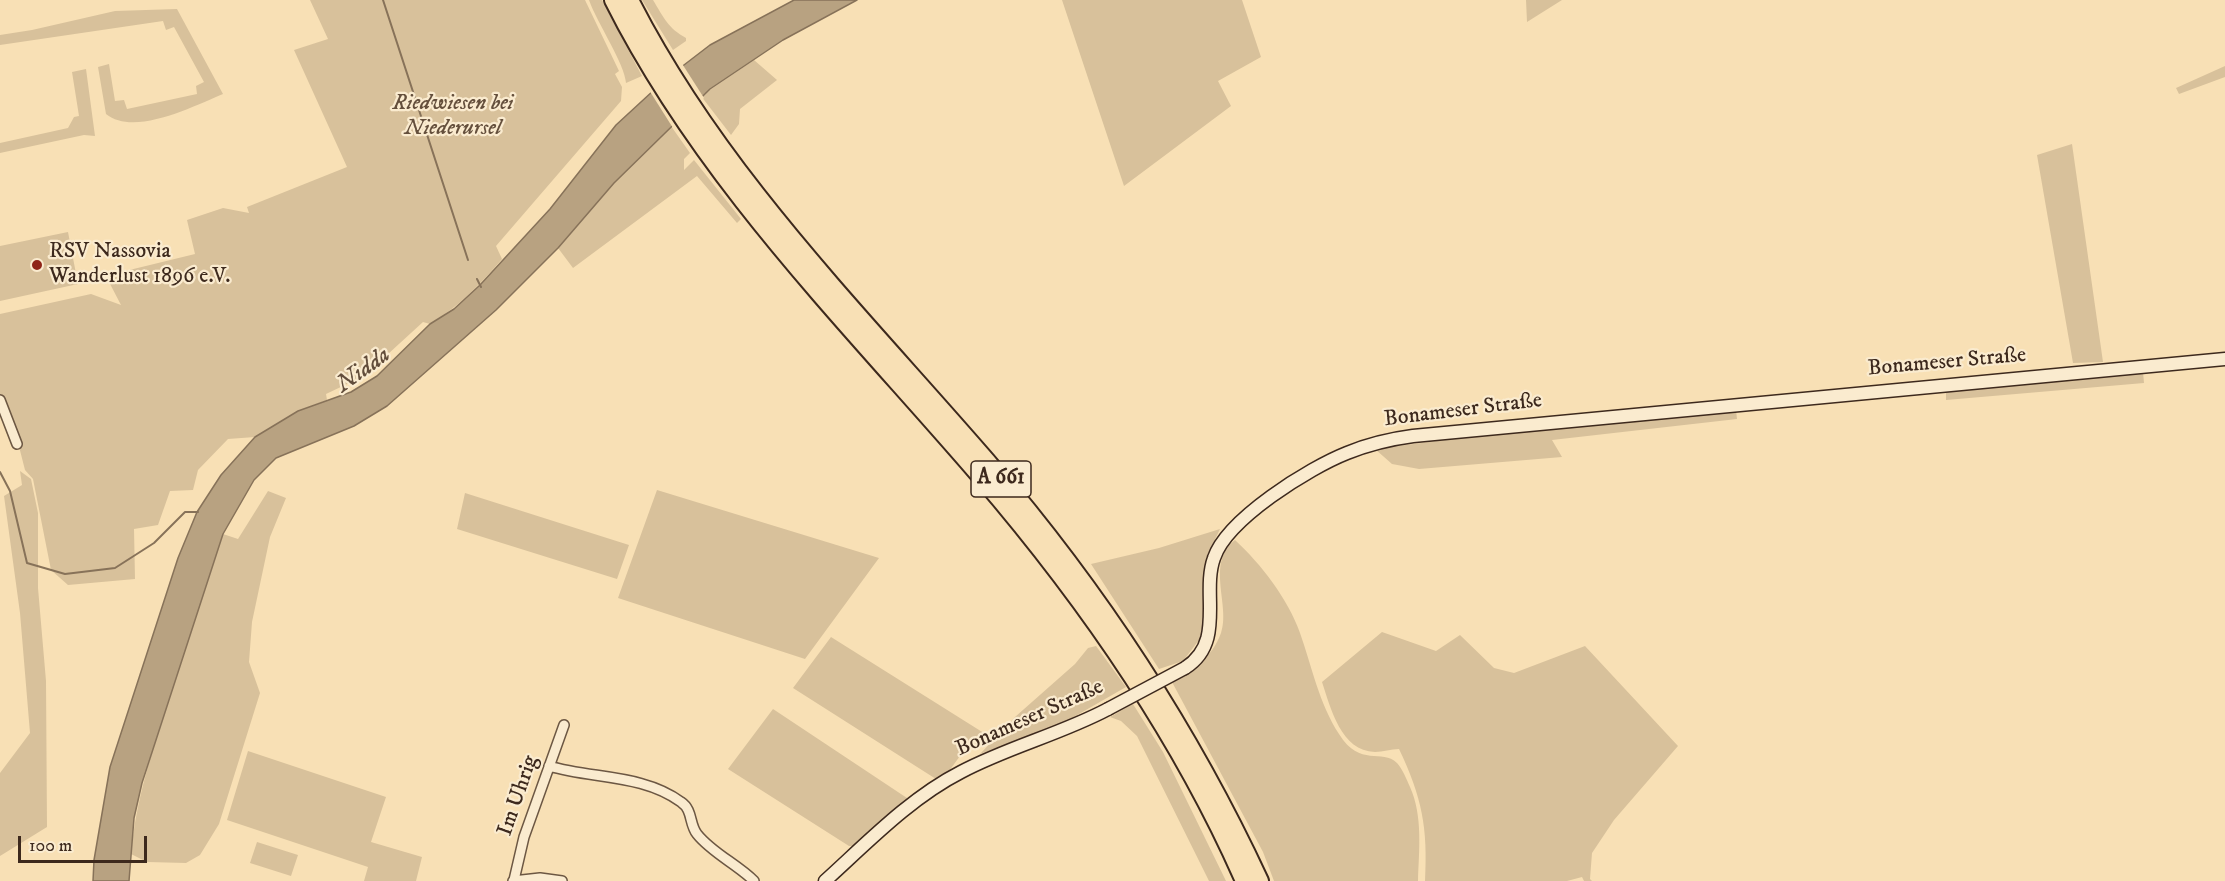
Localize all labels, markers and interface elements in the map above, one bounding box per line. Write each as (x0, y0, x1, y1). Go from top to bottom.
park label: Riedwiesen bei Niederursel (393, 91, 513, 142)
place label: RSV Nassovia Wanderlust 1896 e.V. (49, 239, 231, 290)
marker: RSV Nassovia Wanderlust 1896 e.V. (30, 258, 44, 272)
water label: Nidda (331, 342, 397, 400)
street label: Bonameser Straße (1867, 343, 2027, 383)
street label: Bonameser Straße (1383, 388, 1543, 434)
road number: A 661 (971, 461, 1031, 497)
street label: Bonameser Straße (952, 675, 1108, 763)
street label: Im Uhrig (493, 752, 545, 840)
scale bar (21, 824, 150, 862)
text: 100 m (29, 835, 72, 857)

